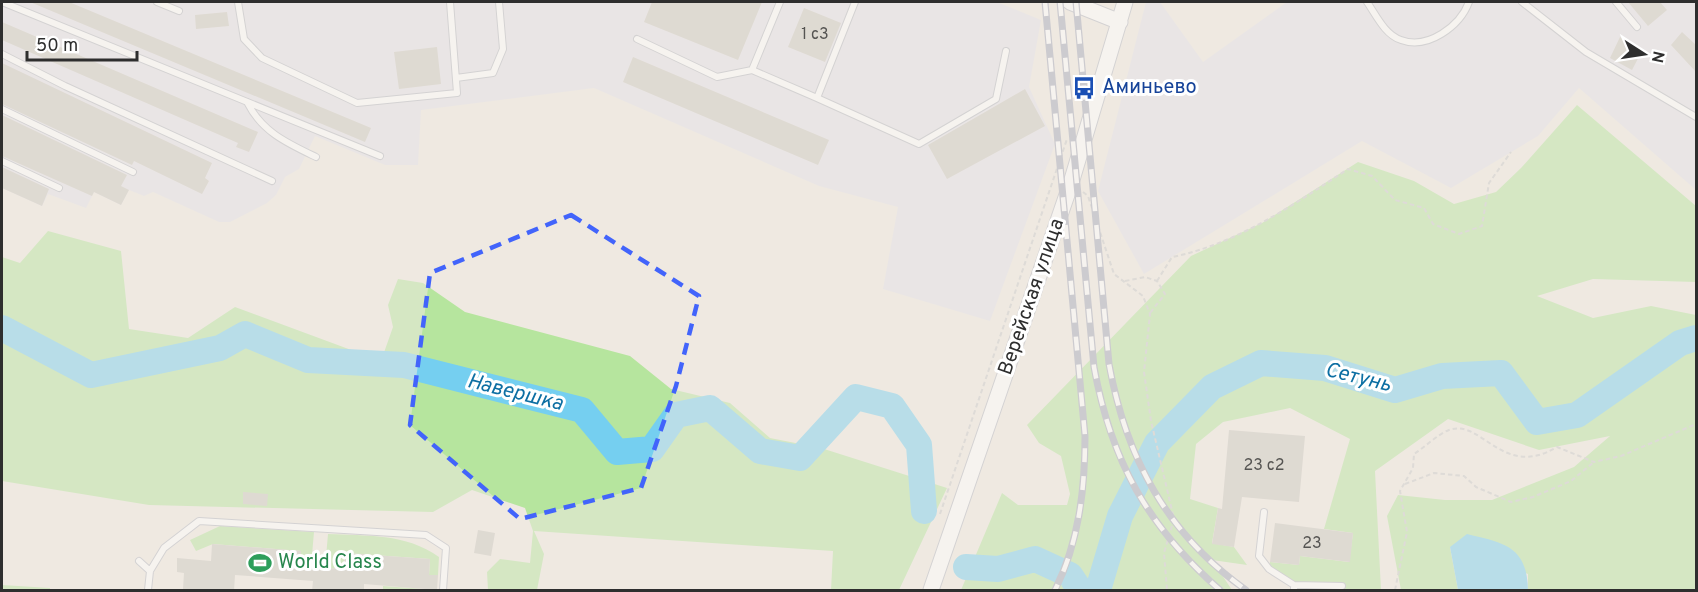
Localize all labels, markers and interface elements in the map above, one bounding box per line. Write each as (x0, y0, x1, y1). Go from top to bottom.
scale bar (27, 24, 136, 62)
north arrow (1614, 24, 1674, 84)
house number: 1 с3 (801, 25, 829, 45)
text: 50 m (36, 35, 78, 58)
text: N (1646, 49, 1668, 64)
bus stop icon: Аминьево (1071, 75, 1097, 101)
place label: Аминьево (1102, 75, 1197, 101)
street label: Верейская улица (993, 215, 1071, 379)
water label: Сетунь (1322, 357, 1394, 399)
water label: Навершка (464, 368, 566, 418)
house number: 23 с2 (1244, 456, 1284, 476)
house number: 23 (1302, 534, 1322, 554)
sports icon: World Class (247, 550, 273, 576)
place label: World Class (278, 550, 382, 576)

